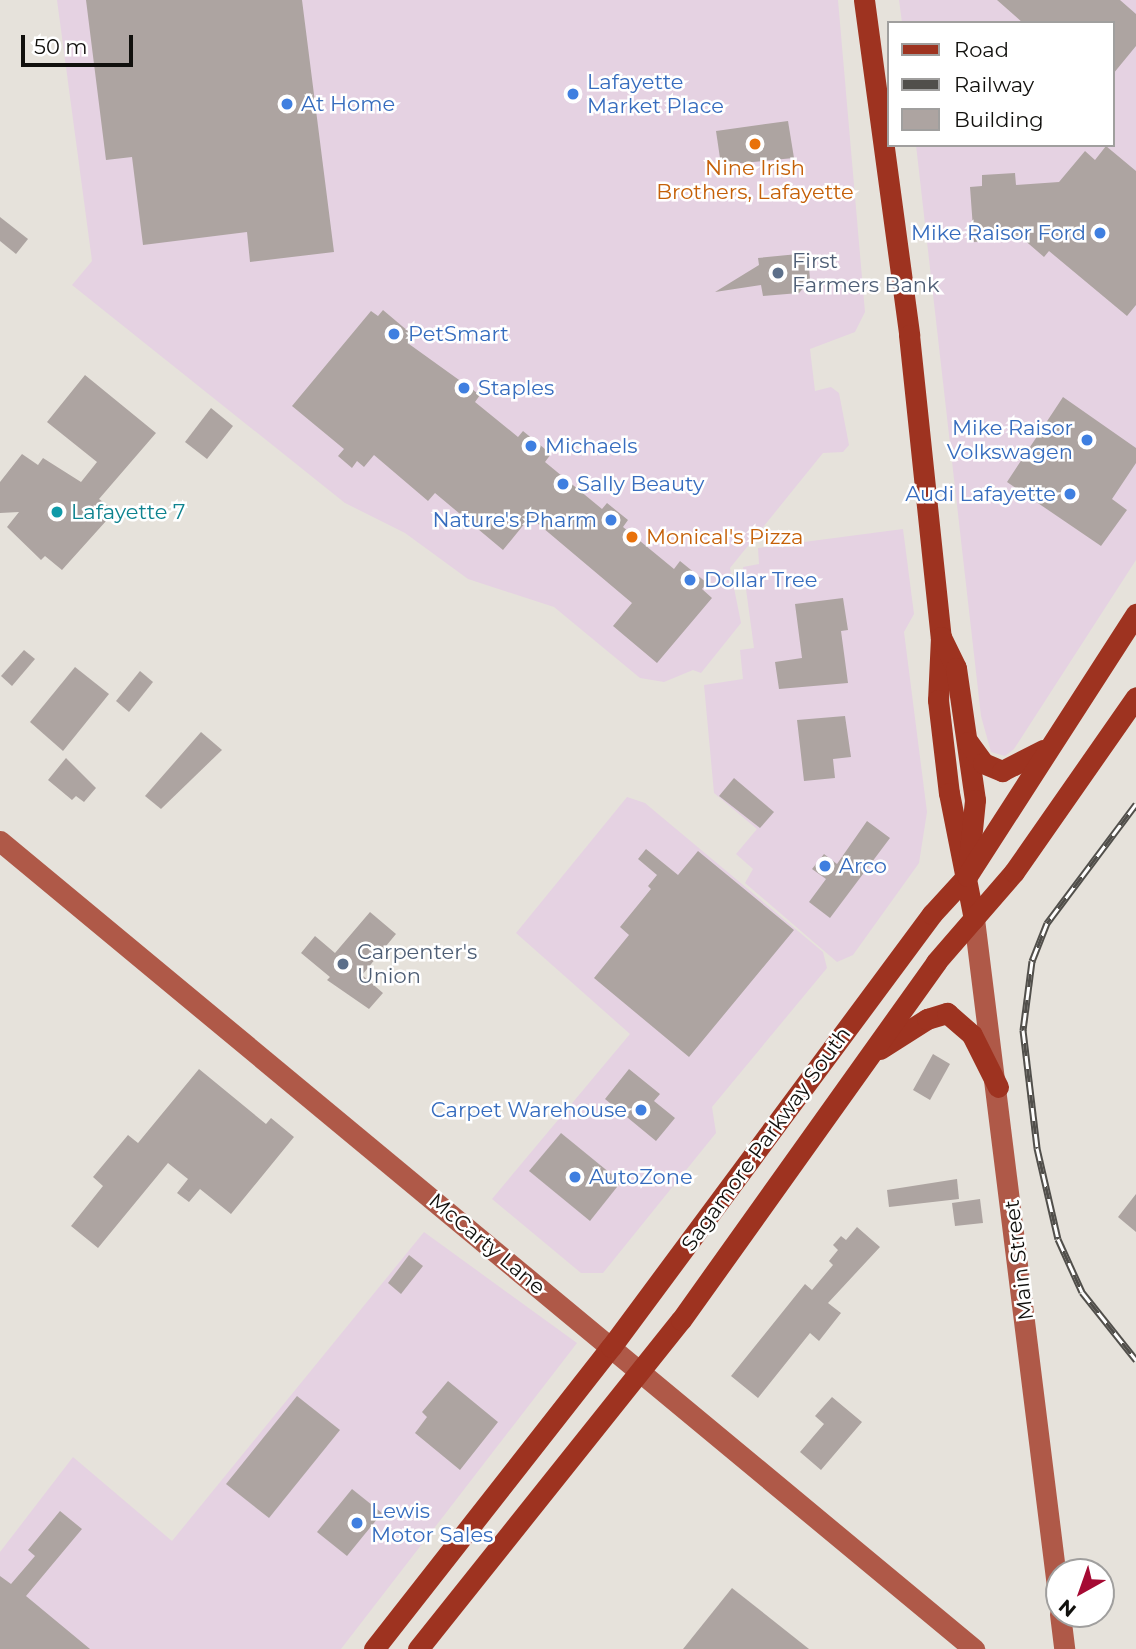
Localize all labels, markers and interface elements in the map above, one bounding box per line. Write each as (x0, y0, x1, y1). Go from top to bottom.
scale bar (24, 21, 136, 65)
legend (888, 21, 1115, 147)
text: 50 m (34, 34, 88, 59)
text: Road (954, 37, 1009, 62)
place label: Lafayette Market Place (587, 69, 724, 119)
text: Railway (954, 72, 1034, 97)
marker: Lafayette Market Place (565, 86, 581, 102)
place label: At Home (301, 91, 395, 117)
marker: At Home (279, 96, 295, 112)
text: Building (954, 107, 1044, 132)
marker: Nine Irish Brothers, Lafayette (747, 136, 763, 152)
place label: Nine Irish Brothers, Lafayette (656, 155, 854, 205)
place label: Mike Raisor Ford (911, 220, 1086, 246)
marker: Mike Raisor Ford (1092, 225, 1108, 241)
place label: First Farmers Bank (792, 248, 940, 298)
marker: First Farmers Bank (770, 265, 786, 281)
place label: PetSmart (408, 321, 509, 347)
marker: PetSmart (386, 326, 402, 342)
place label: Staples (478, 375, 554, 401)
marker: Staples (456, 380, 472, 396)
place label: Mike Raisor Volkswagen (947, 415, 1073, 465)
marker: Mike Raisor Volkswagen (1079, 432, 1095, 448)
place label: Michaels (545, 433, 638, 459)
marker: Michaels (523, 438, 539, 454)
place label: Sally Beauty (577, 471, 704, 497)
marker: Sally Beauty (555, 476, 571, 492)
place label: Audi Lafayette (905, 481, 1056, 507)
marker: Audi Lafayette (1062, 486, 1078, 502)
place label: Lafayette 7 (71, 499, 185, 525)
marker: Lafayette 7 (49, 504, 65, 520)
place label: Nature's Pharm (432, 507, 597, 533)
marker: Nature's Pharm (603, 512, 619, 528)
place label: Monical's Pizza (646, 524, 803, 550)
marker: Monical's Pizza (624, 529, 640, 545)
place label: Dollar Tree (704, 567, 817, 593)
marker: Dollar Tree (682, 572, 698, 588)
place label: Arco (839, 853, 887, 879)
marker: Arco (817, 858, 833, 874)
place label: Carpenter's Union (357, 939, 477, 989)
marker: Carpenter's Union (335, 956, 351, 972)
street label: Sagamore Parkway South (676, 1022, 856, 1256)
place label: Carpet Warehouse (431, 1097, 627, 1123)
marker: Carpet Warehouse (633, 1102, 649, 1118)
place label: AutoZone (589, 1164, 693, 1190)
marker: AutoZone (567, 1169, 583, 1185)
street label: McCarty Lane (424, 1188, 550, 1300)
street label: Main Street (999, 1198, 1039, 1322)
place label: Lewis Motor Sales (371, 1498, 493, 1548)
marker: Lewis Motor Sales (349, 1515, 365, 1531)
north arrow (1045, 1558, 1115, 1628)
text: N (1054, 1594, 1081, 1622)

